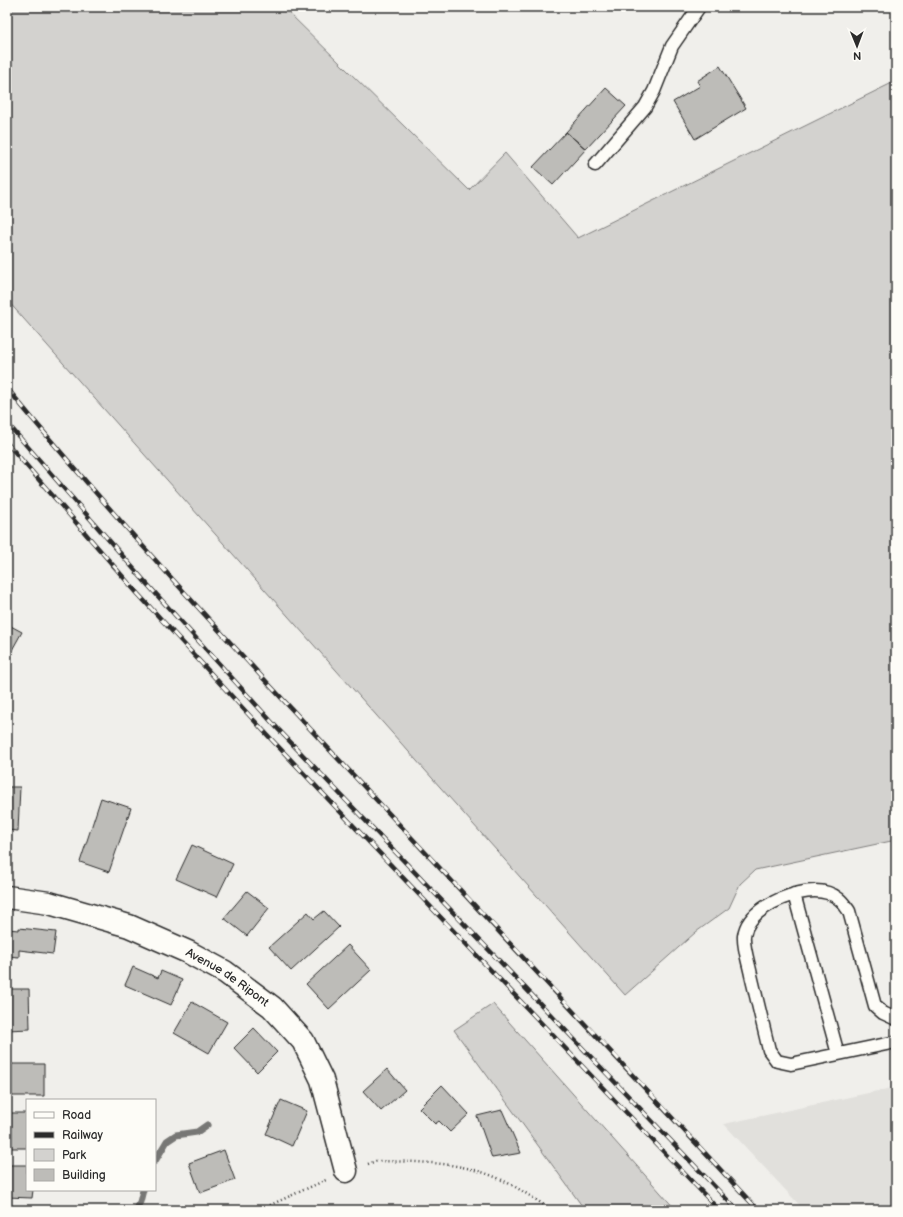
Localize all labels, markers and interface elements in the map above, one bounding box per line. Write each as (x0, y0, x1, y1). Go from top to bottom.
north arrow (837, 26, 877, 66)
text: N (853, 49, 861, 62)
street label: Avenue de Ripont (183, 945, 272, 1010)
legend (26, 1099, 156, 1191)
text: Road (62, 1108, 91, 1123)
text: Railway (62, 1128, 104, 1143)
text: Park (62, 1148, 86, 1163)
text: Building (62, 1168, 106, 1183)

